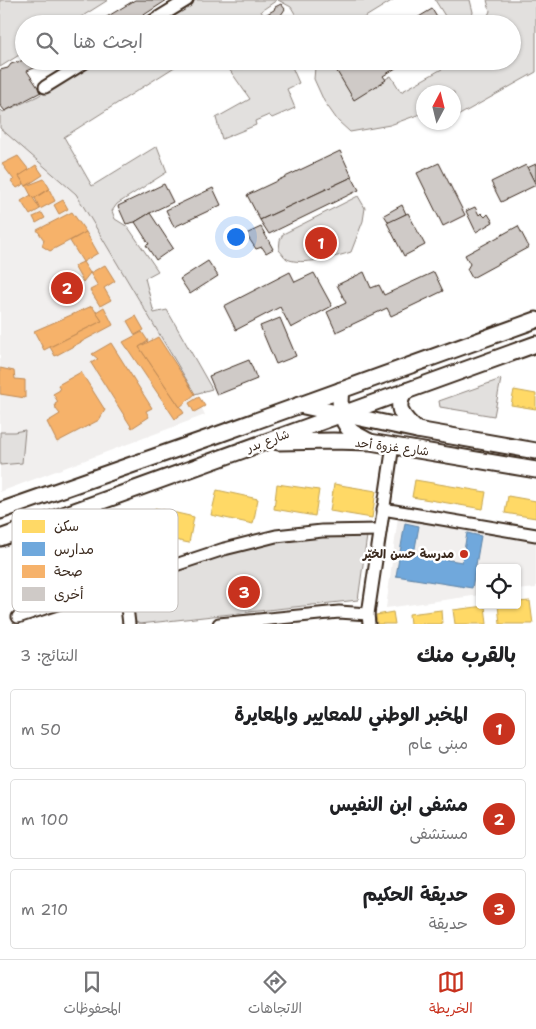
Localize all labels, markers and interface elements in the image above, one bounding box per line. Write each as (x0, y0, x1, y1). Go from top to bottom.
search box (15, 15, 521, 70)
icon: search (33, 29, 61, 57)
text: ابحث هنا (73, 29, 143, 54)
north arrow (416, 85, 461, 130)
your location (223, 224, 249, 250)
pin: 1 (305, 224, 337, 262)
pin: 2 (51, 269, 83, 307)
street label: شارع بدر (244, 426, 292, 457)
street label: شارع غزوة أحد (354, 435, 430, 460)
legend (12, 509, 178, 612)
text: سكن (54, 517, 79, 535)
text: مدارس (54, 540, 94, 558)
place label: مدرسة حسن الخيّر (362, 546, 454, 562)
marker: مدرسة حسن الخيّر (458, 548, 470, 560)
text: صحة (54, 562, 83, 580)
map controls (476, 564, 521, 609)
button: locate (476, 564, 521, 609)
pin: 3 (228, 573, 260, 611)
text: أخرى (54, 585, 84, 603)
text: بالقرب منك (417, 641, 516, 669)
text: النتائج: 3 (20, 645, 78, 666)
text: المخبر الوطني للمعايير والمعايرة (234, 702, 468, 727)
text: 50 m (21, 719, 61, 740)
text: 1 (495, 719, 503, 740)
text: مبنى عام (408, 733, 468, 754)
text: مشفى ابن النفيس (330, 792, 468, 817)
text: 100 m (21, 809, 69, 830)
text: 2 (493, 809, 505, 830)
text: مستشفى (409, 823, 468, 844)
text: حديقة الحكيم (363, 882, 468, 907)
text: 210 m (21, 899, 68, 920)
text: 3 (493, 899, 505, 920)
text: حديقة (429, 913, 468, 934)
tab: المحفوظات (63, 968, 121, 1021)
tab: الاتجاهات (248, 968, 302, 1021)
tab: الخريطة (429, 968, 473, 1021)

